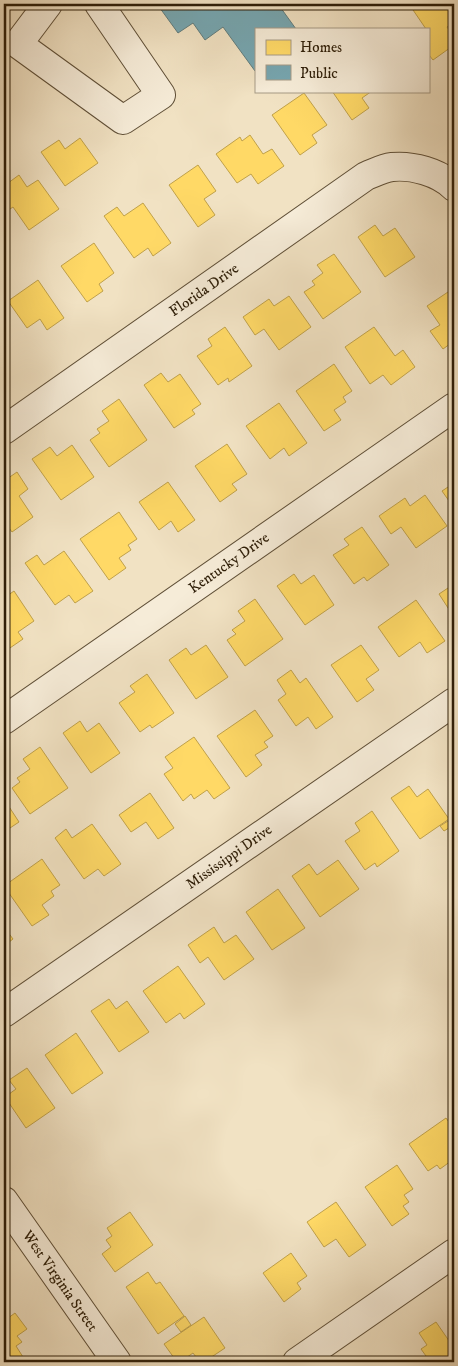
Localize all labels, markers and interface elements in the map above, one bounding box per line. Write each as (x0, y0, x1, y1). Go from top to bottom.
legend (255, 28, 430, 92)
text: Homes (300, 38, 342, 57)
text: Public (300, 64, 338, 83)
street label: Florida Drive (165, 259, 243, 321)
street label: Kentucky Drive (185, 528, 273, 598)
street label: Mississippi Drive (182, 820, 276, 894)
street label: West Virginia Street (18, 1226, 102, 1335)

